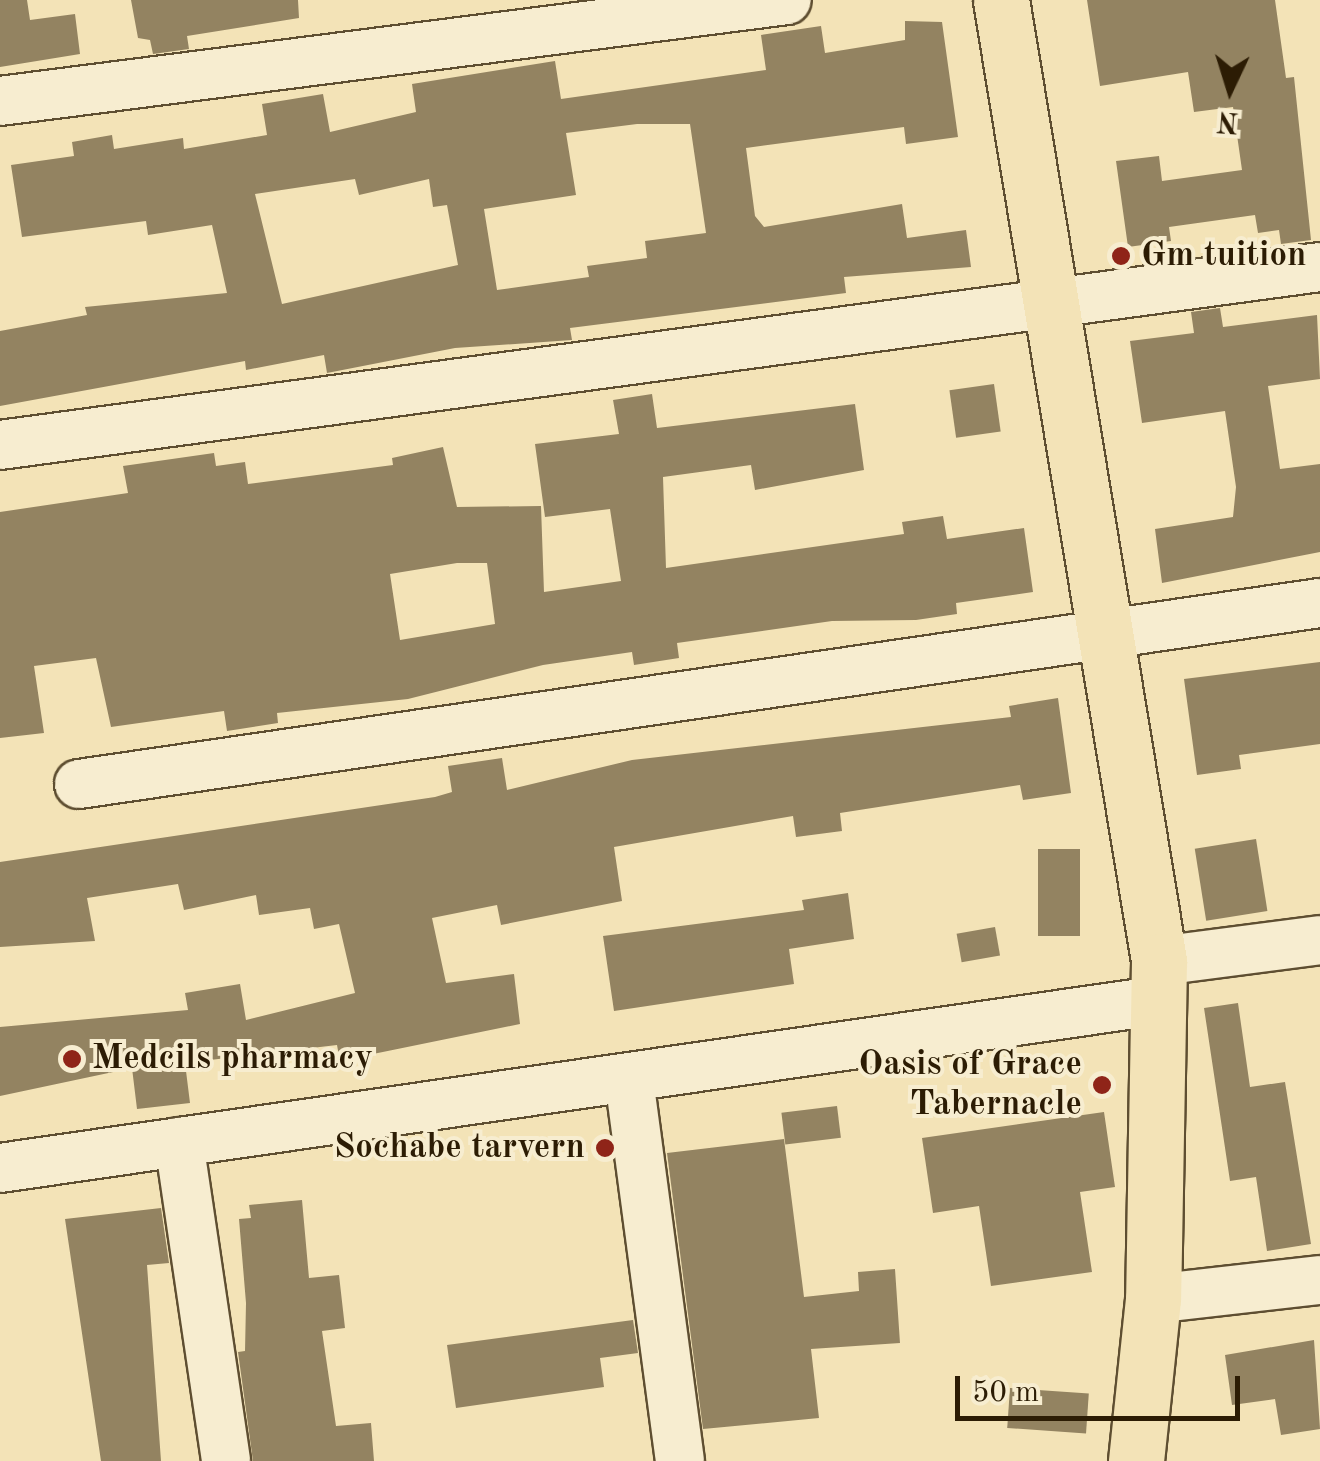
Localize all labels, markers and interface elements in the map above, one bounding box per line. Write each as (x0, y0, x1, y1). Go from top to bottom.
north arrow (1180, 40, 1280, 140)
text: N (1216, 105, 1240, 135)
place label: Gm tuition (1141, 235, 1307, 277)
marker: Gm tuition (1110, 245, 1132, 267)
place label: Medcils pharmacy (92, 1038, 373, 1080)
place label: Oasis of Grace Tabernacle (858, 1044, 1082, 1126)
marker: Medcils pharmacy (61, 1048, 83, 1070)
marker: Oasis of Grace Tabernacle (1091, 1074, 1113, 1096)
place label: Sochabe tarvern (334, 1127, 585, 1169)
marker: Sochabe tarvern (594, 1137, 616, 1159)
scale bar (960, 1356, 1245, 1418)
text: 50 m (972, 1378, 1039, 1408)

